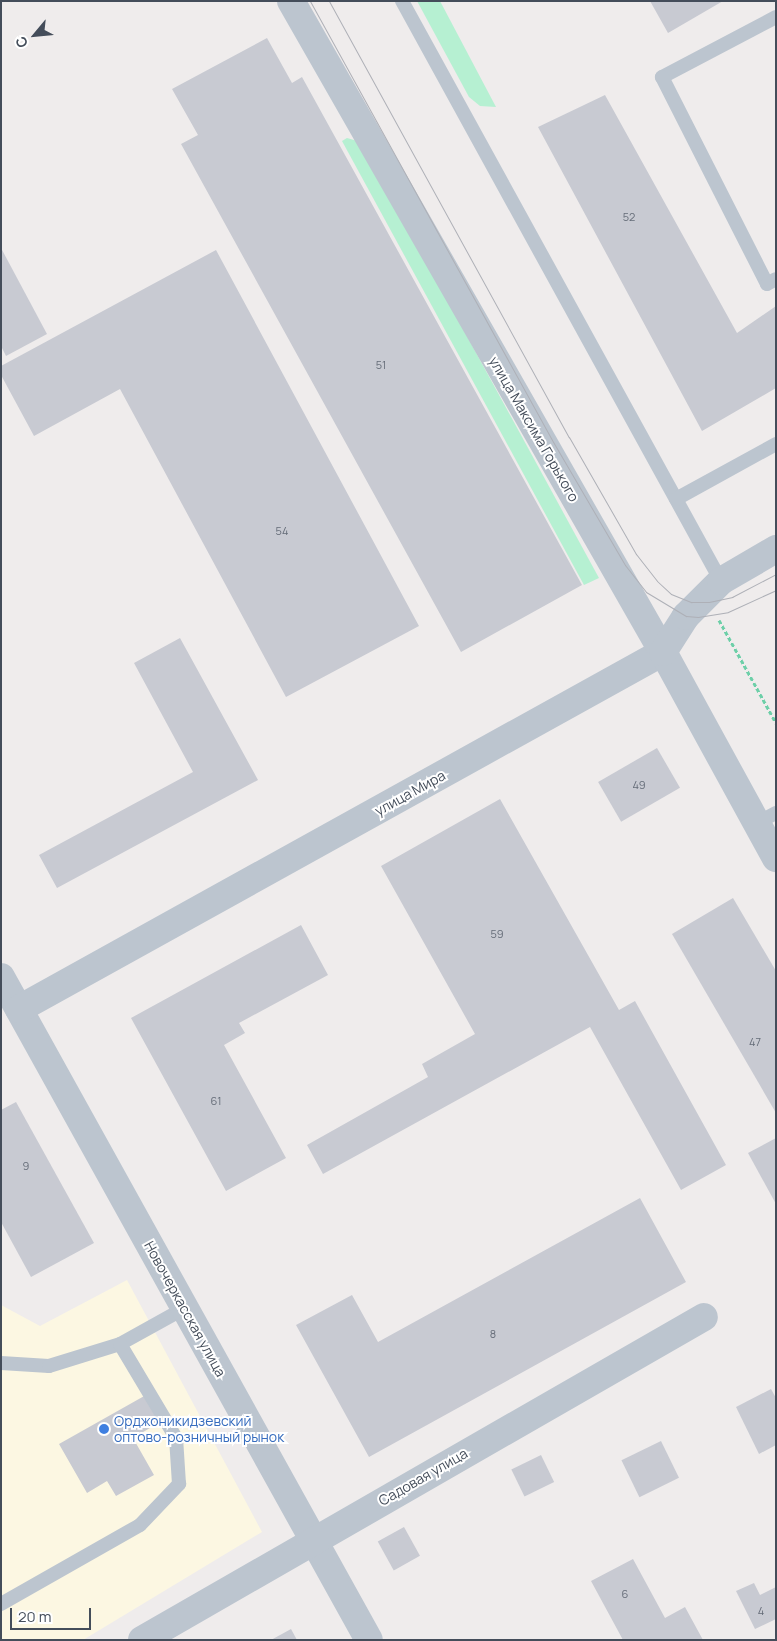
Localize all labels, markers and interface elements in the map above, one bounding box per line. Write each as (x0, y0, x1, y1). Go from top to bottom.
north arrow (10, 10, 60, 60)
text: С (10, 33, 32, 51)
house number: 52 (623, 210, 635, 224)
street label: улица Максима Горького (486, 353, 582, 505)
house number: 51 (376, 358, 386, 372)
house number: 54 (276, 524, 288, 538)
street label: улица Мира (372, 767, 448, 819)
house number: 49 (632, 778, 646, 792)
house number: 59 (490, 927, 504, 941)
house number: 47 (749, 1035, 761, 1049)
house number: 61 (211, 1094, 221, 1108)
house number: 9 (23, 1159, 29, 1173)
street label: Новочеркасская улица (141, 1238, 229, 1380)
house number: 8 (490, 1327, 496, 1341)
place label: Орджоникидзевский оптово-розничный рынок (114, 1413, 284, 1445)
marker: Орджоникидзевский оптово-розничный рынок (98, 1423, 110, 1435)
street label: Садовая улица (376, 1445, 470, 1509)
house number: 6 (622, 1587, 628, 1601)
scale bar (12, 1598, 94, 1630)
house number: 4 (758, 1604, 764, 1618)
text: 20 m (18, 1606, 51, 1627)

